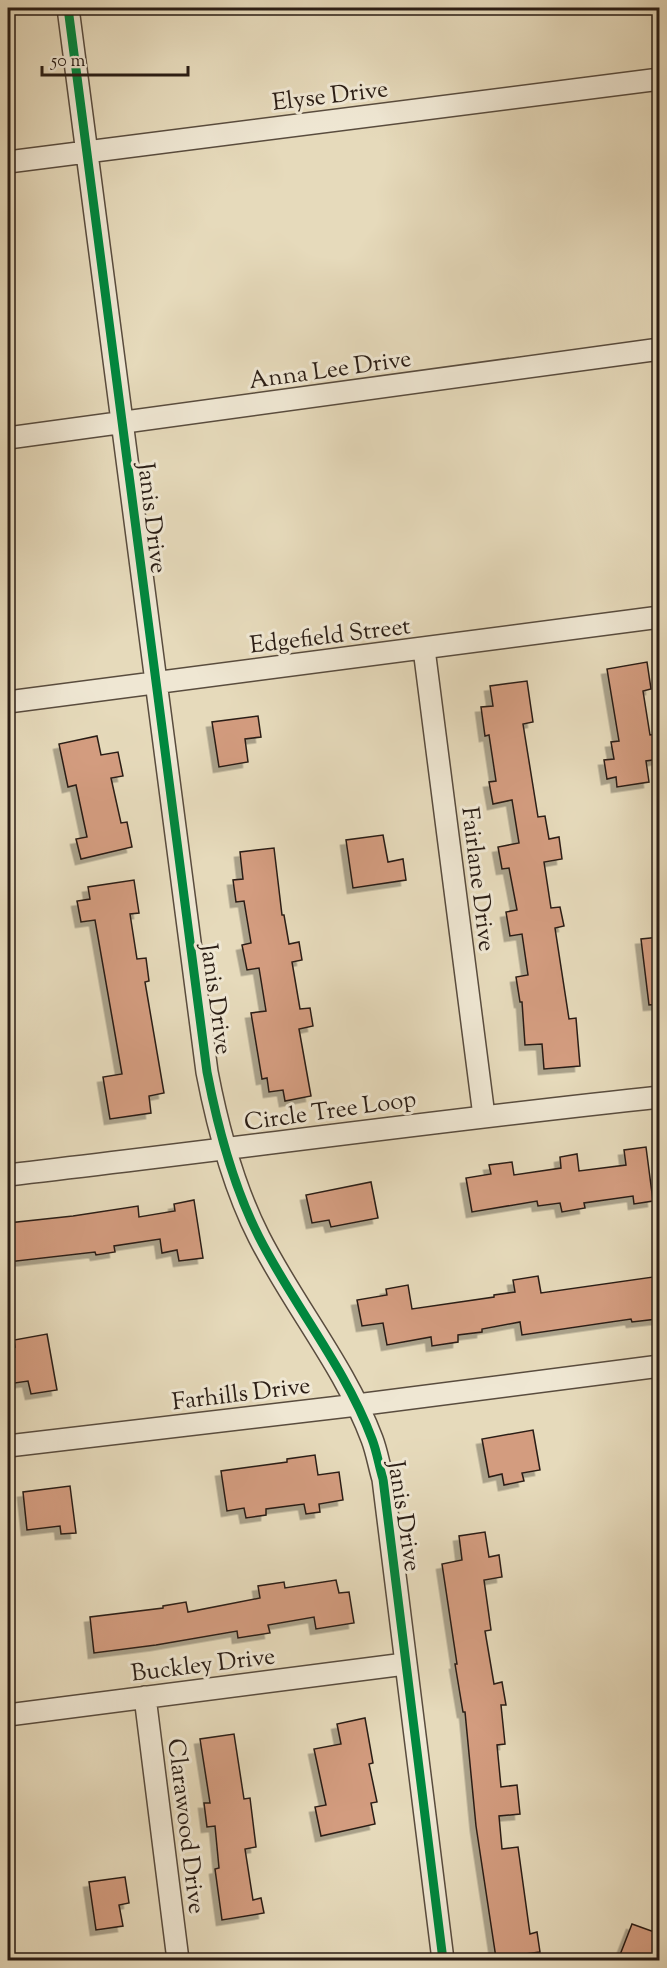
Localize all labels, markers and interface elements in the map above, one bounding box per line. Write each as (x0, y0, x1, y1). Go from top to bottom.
scale bar (42, 39, 188, 77)
text: 50 m (50, 49, 86, 75)
street label: Elyse Drive (270, 73, 390, 121)
street label: Anna Lee Drive (247, 343, 414, 399)
street label: Janis Drive (127, 459, 175, 576)
street label: Edgefield Street (248, 610, 413, 664)
street label: Fairlane Drive (451, 805, 503, 953)
street label: Janis Drive (190, 940, 240, 1057)
street label: Circle Tree Loop (242, 1083, 418, 1141)
street label: Farhills Drive (170, 1370, 312, 1420)
street label: Janis Drive (377, 1457, 429, 1574)
street label: Buckley Drive (129, 1640, 277, 1692)
street label: Clarawood Drive (157, 1737, 213, 1916)

